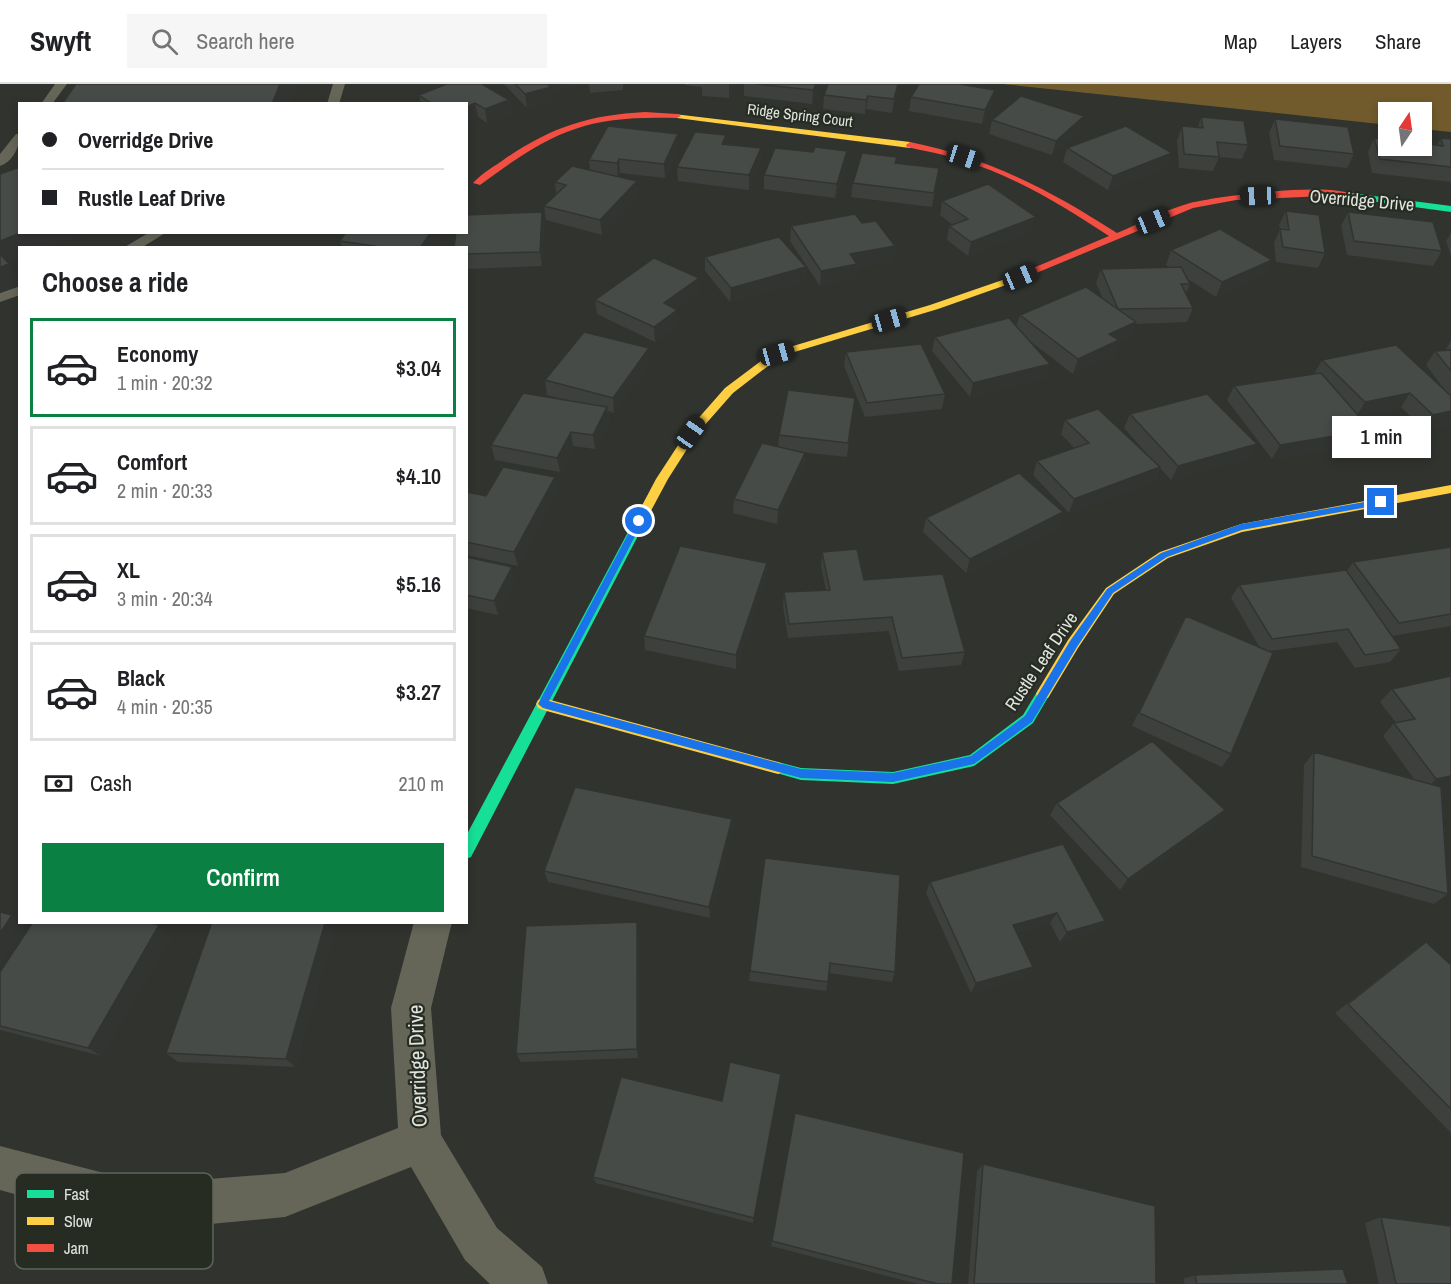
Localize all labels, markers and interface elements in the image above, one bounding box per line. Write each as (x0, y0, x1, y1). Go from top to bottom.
search box (127, 14, 547, 68)
text: Swyft (30, 22, 91, 60)
icon: search (148, 25, 181, 58)
text: Search here (196, 26, 295, 56)
text: Map (1224, 27, 1257, 56)
text: Layers (1290, 27, 1342, 56)
text: Share (1375, 27, 1421, 56)
street label: Ridge Spring Court (746, 98, 854, 132)
north arrow (1378, 102, 1432, 156)
map controls (1378, 102, 1432, 156)
text: Overridge Drive (78, 125, 213, 155)
car (944, 143, 984, 171)
text: Rustle Leaf Drive (78, 183, 225, 213)
street label: Overridge Drive (1309, 183, 1415, 217)
car (1240, 186, 1276, 206)
car (1133, 206, 1173, 236)
car (1000, 262, 1040, 292)
text: Choose a ride (42, 264, 188, 300)
car (869, 306, 909, 334)
text: Economy (117, 339, 198, 369)
car (757, 340, 797, 368)
icon: car (45, 341, 99, 395)
text: $3.04 (396, 353, 441, 383)
text: 1 min · 20:32 (117, 369, 213, 396)
car (673, 413, 709, 453)
callout: 1 min (1332, 415, 1430, 457)
text: 1 min (1360, 423, 1403, 450)
text: Comfort (117, 447, 187, 477)
icon: car (45, 449, 99, 503)
text: $4.10 (396, 461, 441, 491)
text: 2 min · 20:33 (117, 477, 213, 504)
route end (1367, 488, 1394, 515)
route start (625, 507, 652, 534)
text: XL (117, 555, 140, 585)
icon: car (45, 557, 99, 611)
text: $5.16 (396, 569, 441, 599)
text: 3 min · 20:34 (117, 585, 213, 612)
street label: Rustle Leaf Drive (999, 607, 1083, 715)
text: Black (117, 663, 165, 693)
icon: car (45, 665, 99, 719)
text: $3.27 (396, 677, 441, 707)
text: 4 min · 20:35 (117, 693, 213, 720)
icon: cash (42, 767, 75, 800)
text: Cash (90, 768, 132, 798)
text: 210 m (398, 770, 444, 797)
button: Confirm (42, 843, 444, 912)
street label: Overridge Drive (400, 1004, 434, 1128)
legend (15, 1173, 213, 1269)
text: Fast (64, 1183, 89, 1205)
text: Slow (64, 1210, 93, 1232)
text: Jam (64, 1237, 89, 1259)

